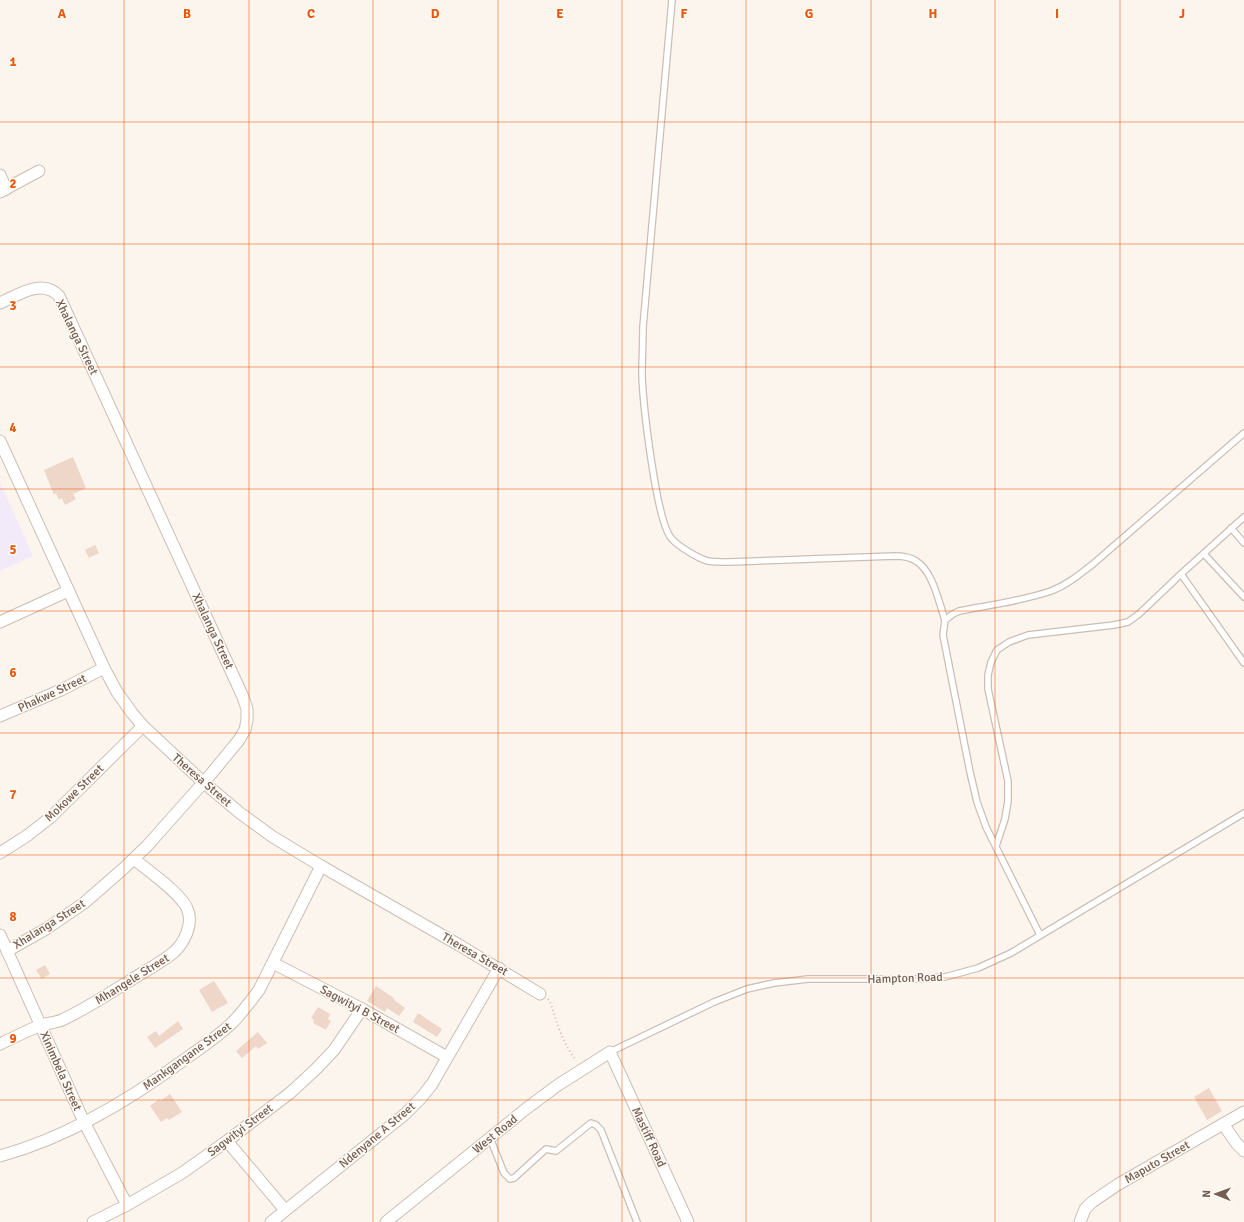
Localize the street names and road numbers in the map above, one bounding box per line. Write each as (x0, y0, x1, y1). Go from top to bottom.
street label: Xhalanga Street (52, 297, 101, 377)
street label: Xhalanga Street (188, 591, 237, 672)
street label: Phakwe Street (16, 671, 89, 716)
street label: Theresa Street (169, 750, 234, 810)
street label: Mokowe Street (42, 761, 107, 825)
street label: Xhalanga Street (10, 896, 88, 953)
street label: Theresa Street (439, 929, 510, 979)
street label: Mhangele Street (92, 951, 172, 1008)
street label: Hampton Road (867, 970, 943, 987)
street label: Sagwityi B Street (317, 982, 402, 1037)
street label: Mankgangane Street (140, 1019, 235, 1094)
street label: Xinimbela Street (36, 1029, 85, 1113)
street label: Ndenyane A Street (336, 1099, 418, 1172)
street label: Sagwityi Street (205, 1101, 276, 1160)
street label: Mastiff Road (628, 1105, 669, 1170)
street label: West Road (470, 1112, 521, 1157)
street label: Maputo Street (1122, 1138, 1193, 1187)

